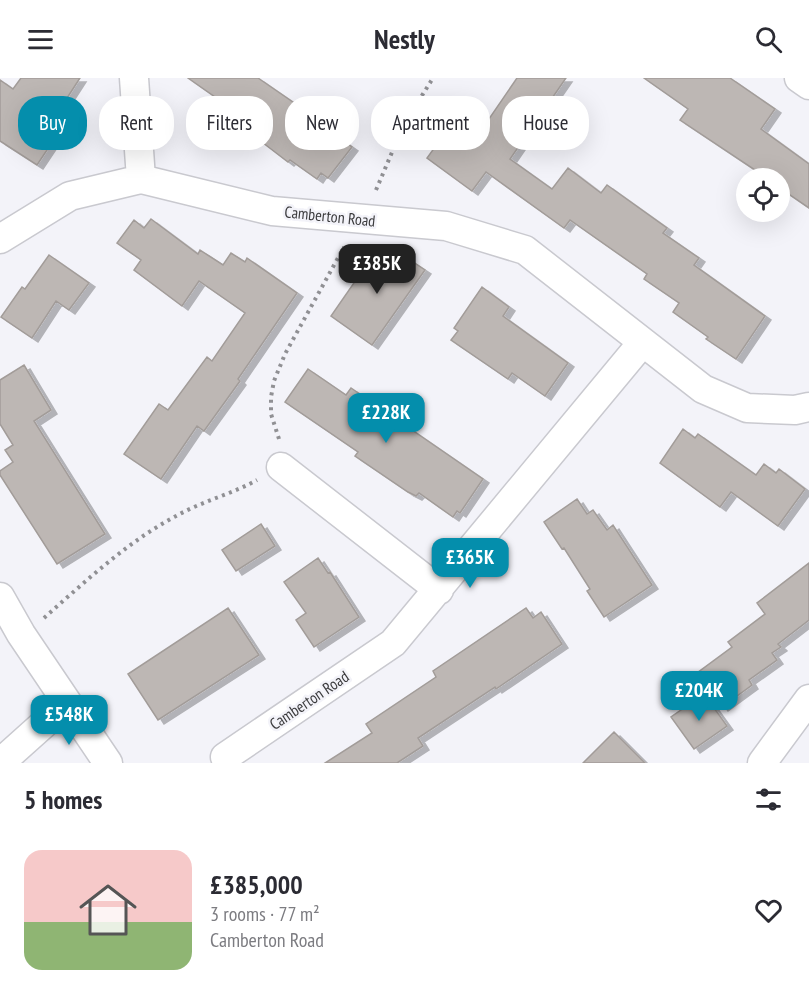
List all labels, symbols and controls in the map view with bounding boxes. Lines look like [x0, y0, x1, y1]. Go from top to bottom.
text: Nestly [374, 22, 435, 56]
icon: menu [24, 23, 57, 56]
icon: search [752, 23, 785, 56]
chip: Buy [18, 96, 87, 150]
chip: Rent [99, 96, 174, 150]
chip: Filters [186, 96, 273, 150]
chip: New [285, 96, 359, 150]
chip: Apartment [371, 96, 490, 150]
chip: House [502, 96, 589, 150]
map controls [736, 168, 790, 222]
button: locate [736, 168, 790, 222]
street label: Camberton Road [284, 201, 376, 231]
pin: £385K [335, 244, 419, 295]
text: £385K [353, 250, 401, 276]
pin: £228K [344, 393, 428, 444]
text: £228K [362, 399, 410, 425]
pin: £365K [428, 538, 512, 589]
text: £365K [446, 544, 494, 570]
street label: Camberton Road [266, 666, 352, 734]
pin: £204K [657, 671, 741, 722]
text: £204K [675, 677, 723, 703]
pin: £548K [27, 695, 111, 746]
text: £548K [45, 701, 93, 727]
text: 5 homes [24, 783, 102, 816]
icon: filters [752, 783, 785, 816]
text: £385,000 [210, 868, 303, 901]
icon: home [72, 874, 144, 946]
icon: heart [752, 894, 785, 927]
text: 3 rooms · 77 m² [210, 901, 320, 927]
text: Camberton Road [210, 927, 324, 953]

